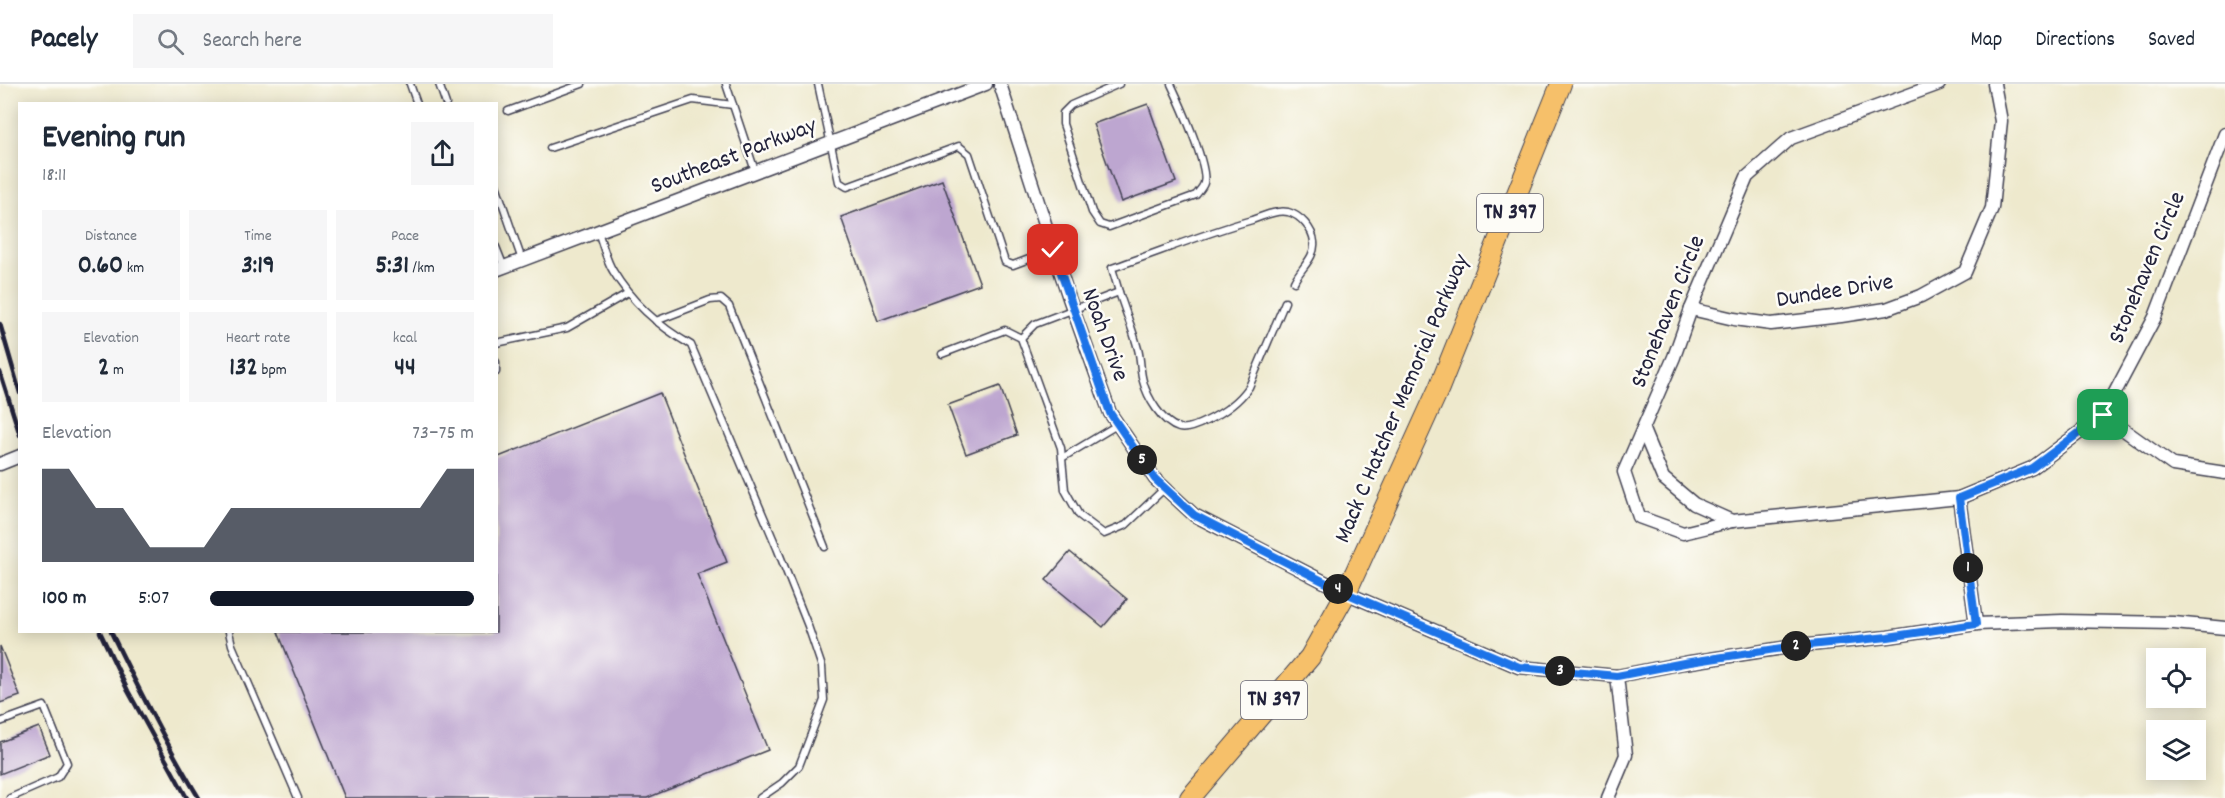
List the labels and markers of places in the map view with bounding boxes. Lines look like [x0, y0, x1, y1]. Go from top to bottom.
pin [1027, 224, 1078, 275]
pin [2077, 389, 2128, 440]
pin: 5 [1127, 445, 1157, 475]
pin: 1 [1953, 553, 1983, 583]
pin: 4 [1323, 574, 1353, 604]
pin: 2 [1781, 631, 1811, 661]
pin: 3 [1545, 656, 1575, 686]

